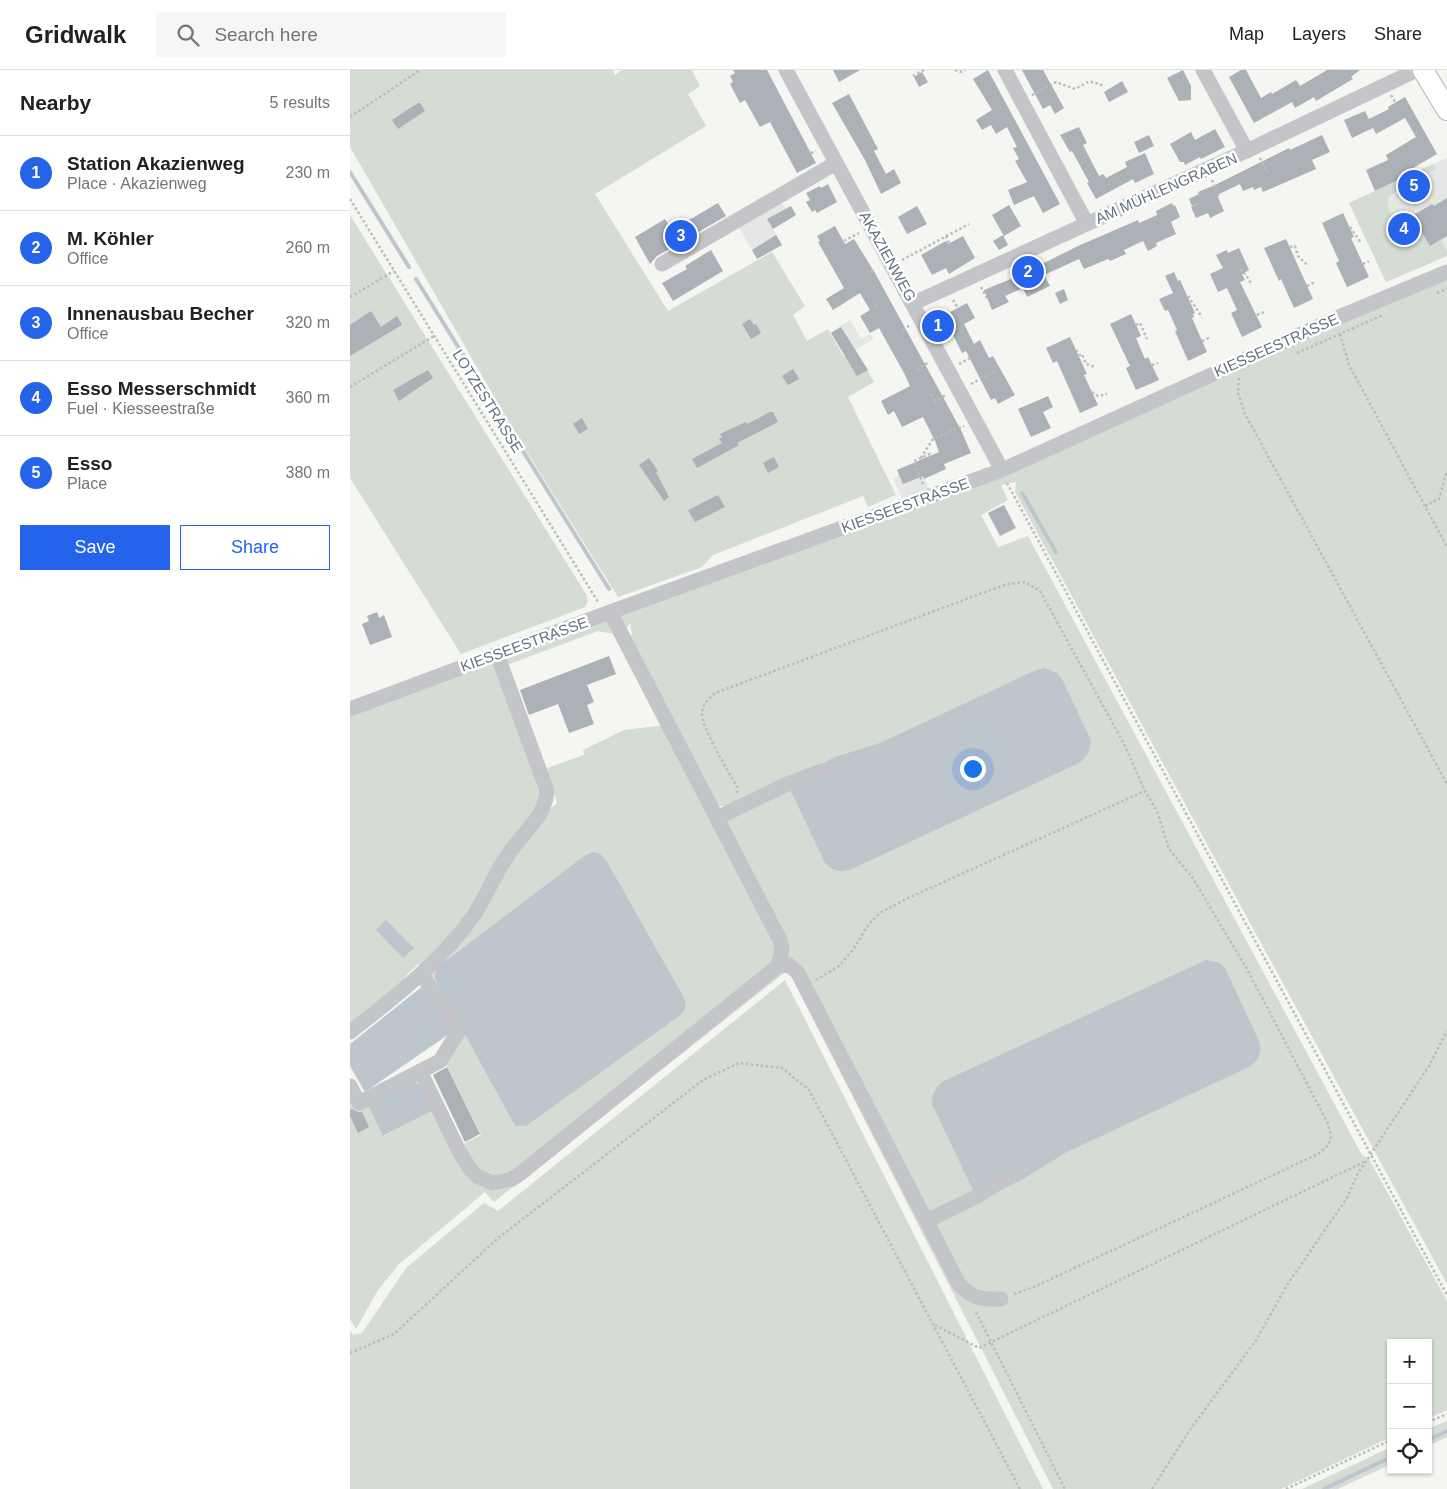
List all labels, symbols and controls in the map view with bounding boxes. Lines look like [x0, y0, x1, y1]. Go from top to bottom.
search box [156, 12, 506, 57]
text: Gridwalk [25, 21, 126, 48]
icon: search [174, 21, 202, 49]
text: Search here [214, 24, 318, 45]
text: Map [1229, 24, 1264, 44]
text: Layers [1292, 24, 1346, 44]
text: Share [1374, 24, 1422, 44]
text: Nearby [20, 91, 91, 114]
text: 5 results [270, 94, 330, 111]
street label: AM MÜHLENGRABEN [1092, 149, 1240, 227]
text: Station Akazienweg [67, 153, 245, 174]
text: 1 [32, 164, 40, 181]
text: 230 m [286, 164, 330, 181]
pin: 5 [1398, 167, 1430, 205]
text: Place · Akazienweg [67, 175, 207, 192]
street label: AKAZIENWEG [856, 208, 920, 304]
pin: 4 [1388, 210, 1420, 248]
pin: 3 [665, 217, 697, 255]
text: M. Köhler [67, 228, 154, 249]
text: 2 [32, 239, 40, 256]
text: 260 m [286, 239, 330, 256]
text: Office [67, 250, 109, 267]
pin: 2 [1012, 253, 1044, 291]
text: Innenausbau Becher [67, 303, 254, 324]
pin: 1 [922, 307, 954, 345]
street label: KIESSEESTRASSE [1211, 310, 1341, 380]
text: 3 [32, 314, 40, 331]
text: 320 m [286, 314, 330, 331]
text: Office [67, 325, 109, 342]
street label: LOTZESTRASSE [449, 346, 527, 456]
text: Esso Messerschmidt [67, 378, 256, 399]
text: 4 [32, 389, 40, 406]
text: 360 m [286, 389, 330, 406]
text: Fuel · Kiesseestraße [67, 400, 215, 417]
text: Esso [67, 453, 112, 474]
text: 5 [32, 464, 40, 481]
text: 380 m [286, 464, 330, 481]
street label: KIESSEESTRASSE [839, 474, 971, 536]
text: Place [67, 475, 107, 492]
button: Save [20, 525, 170, 570]
button: Share [180, 525, 330, 570]
street label: KIESSEESTRASSE [458, 613, 590, 675]
your location [960, 756, 986, 782]
map controls [1387, 1339, 1432, 1474]
button: + [1387, 1339, 1432, 1384]
button: − [1387, 1384, 1432, 1429]
button: locate [1387, 1429, 1432, 1474]

